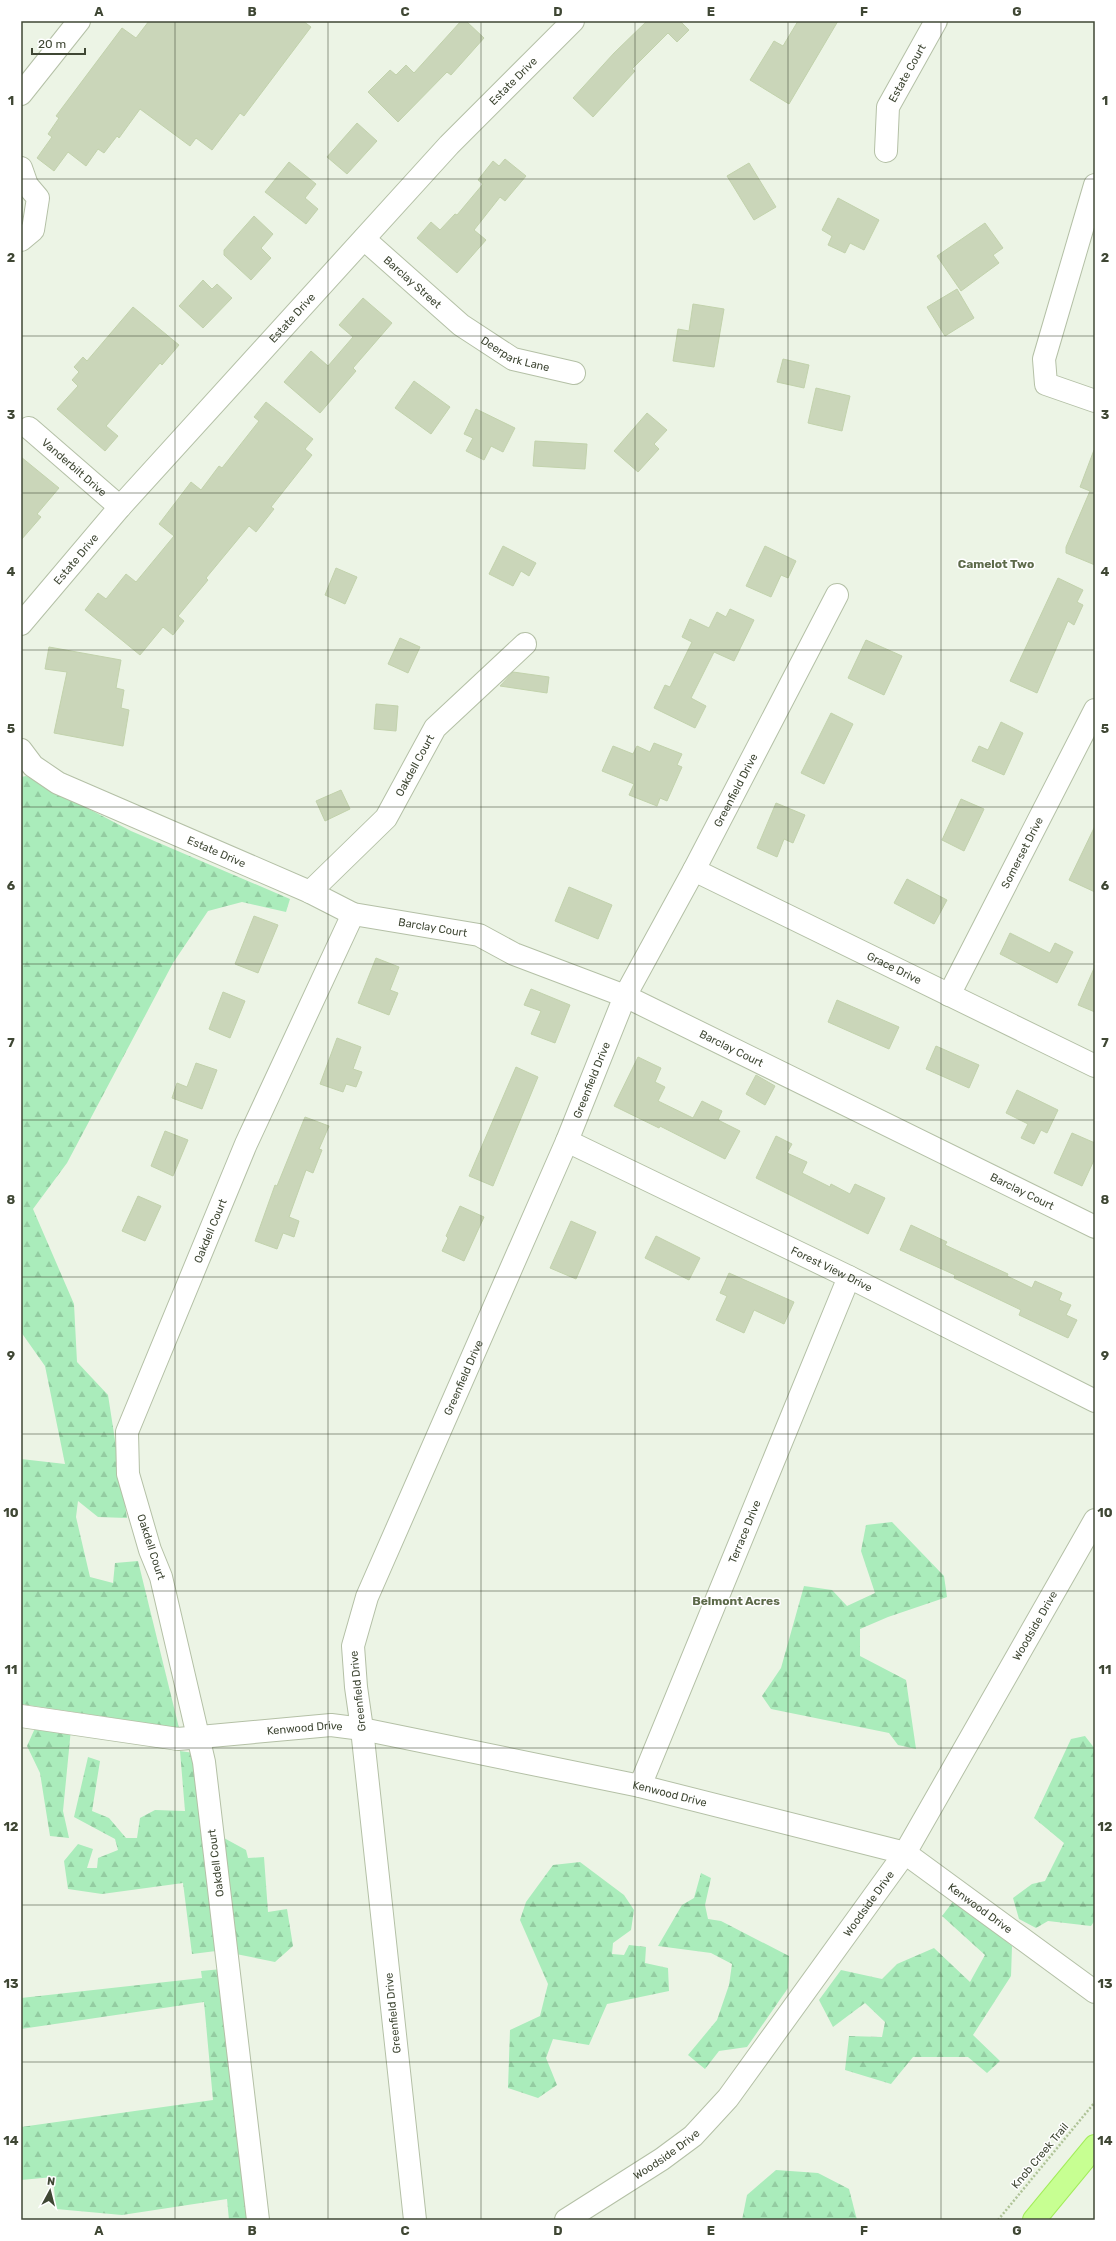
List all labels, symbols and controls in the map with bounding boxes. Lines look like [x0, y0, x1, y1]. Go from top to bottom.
text: A [94, 4, 104, 19]
text: B [247, 4, 257, 19]
text: C [400, 4, 410, 19]
text: D [553, 4, 563, 19]
text: E [707, 4, 715, 19]
text: F [860, 4, 868, 19]
text: G [1012, 4, 1022, 19]
scale bar [32, 30, 85, 56]
text: 20 m [38, 37, 66, 51]
street label: Estate Court [886, 41, 929, 104]
street label: Estate Drive [486, 54, 540, 108]
text: 1 [8, 93, 14, 108]
text: 1 [1102, 93, 1108, 108]
text: 2 [7, 250, 15, 265]
text: 2 [1101, 250, 1109, 265]
street label: Barclay Street [381, 253, 445, 312]
street label: Estate Drive [266, 290, 318, 345]
street label: Deerpark Lane [479, 333, 551, 374]
text: 3 [7, 407, 16, 422]
text: 3 [1101, 407, 1110, 422]
street label: Vanderbilt Drive [39, 436, 109, 499]
street label: Estate Drive [51, 531, 101, 587]
district label: Camelot Two [958, 557, 1034, 571]
text: 4 [7, 564, 16, 579]
text: 4 [1101, 564, 1110, 579]
text: 5 [7, 721, 15, 736]
text: 5 [1101, 721, 1109, 736]
street label: Oakdell Court [393, 732, 437, 799]
street label: Greenfield Drive [711, 751, 760, 829]
street label: Somerset Drive [998, 815, 1046, 891]
street label: Estate Drive [185, 833, 248, 870]
text: 6 [7, 878, 16, 893]
text: 6 [1101, 878, 1110, 893]
street label: Barclay Court [397, 915, 469, 940]
street label: Grace Drive [865, 949, 924, 987]
street label: Barclay Court [697, 1027, 766, 1070]
text: 7 [7, 1035, 15, 1050]
text: 7 [1101, 1035, 1109, 1050]
street label: Greenfield Drive [570, 1040, 613, 1120]
street label: Barclay Court [988, 1170, 1057, 1213]
text: 8 [7, 1192, 16, 1207]
text: 8 [1101, 1192, 1110, 1207]
street label: Oakdell Court [191, 1196, 229, 1265]
street label: Forest View Drive [789, 1244, 875, 1294]
street label: Greenfield Drive [441, 1338, 486, 1417]
text: 9 [7, 1348, 15, 1363]
text: 9 [1101, 1348, 1109, 1363]
street label: Terrace Drive [726, 1498, 763, 1565]
text: 10 [3, 1505, 19, 1520]
text: 10 [1097, 1505, 1113, 1520]
street label: Oakdell Court [134, 1512, 168, 1582]
street label: Woodside Drive [1010, 1589, 1060, 1663]
district label: Belmont Acres [692, 1594, 780, 1608]
street label: Greenfield Drive [347, 1650, 369, 1732]
text: 11 [5, 1662, 17, 1677]
text: 11 [1099, 1662, 1111, 1677]
street label: Kenwood Drive [266, 1719, 343, 1737]
street label: Kenwood Drive [631, 1778, 708, 1809]
text: 12 [4, 1819, 18, 1834]
text: 12 [1098, 1819, 1112, 1834]
street label: Oakdell Court [205, 1828, 227, 1898]
street label: Woodside Drive [840, 1868, 897, 1939]
street label: Kenwood Drive [946, 1880, 1015, 1936]
street label: Greenfield Drive [382, 1972, 404, 2054]
text: 13 [3, 1976, 19, 1991]
text: 13 [1097, 1976, 1113, 1991]
street label: Knob Creek Trail [1009, 2121, 1071, 2191]
street label: Woodside Drive [631, 2127, 702, 2182]
text: 14 [3, 2133, 19, 2148]
text: 14 [1097, 2133, 1113, 2148]
north arrow [30, 2171, 70, 2211]
text: N [46, 2175, 56, 2189]
text: A [94, 2223, 104, 2238]
text: B [247, 2223, 257, 2238]
text: C [400, 2223, 410, 2238]
text: D [553, 2223, 563, 2238]
text: E [707, 2223, 715, 2238]
text: F [860, 2223, 868, 2238]
text: G [1012, 2223, 1022, 2238]

